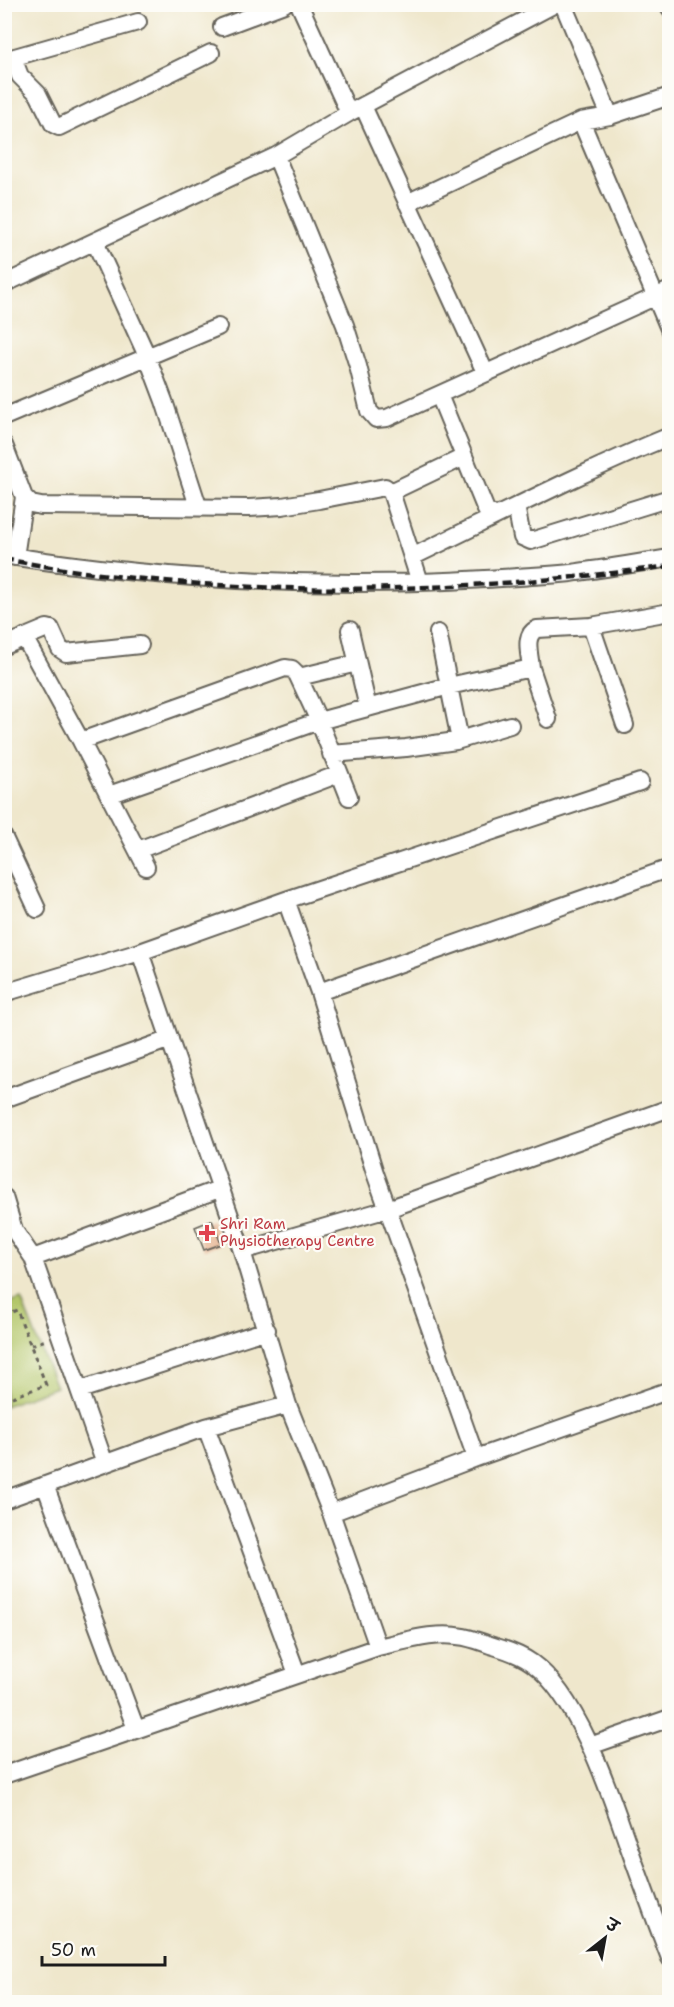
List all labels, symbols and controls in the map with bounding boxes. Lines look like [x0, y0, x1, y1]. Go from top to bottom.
place label: Shri Ram Physiotherapy Centre [220, 1214, 375, 1251]
marker: Shri Ram Physiotherapy Centre [198, 1224, 216, 1242]
north arrow [575, 1908, 635, 1968]
text: उ [601, 1913, 624, 1938]
scale bar [42, 1929, 165, 1967]
text: 50 m [51, 1938, 96, 1962]

